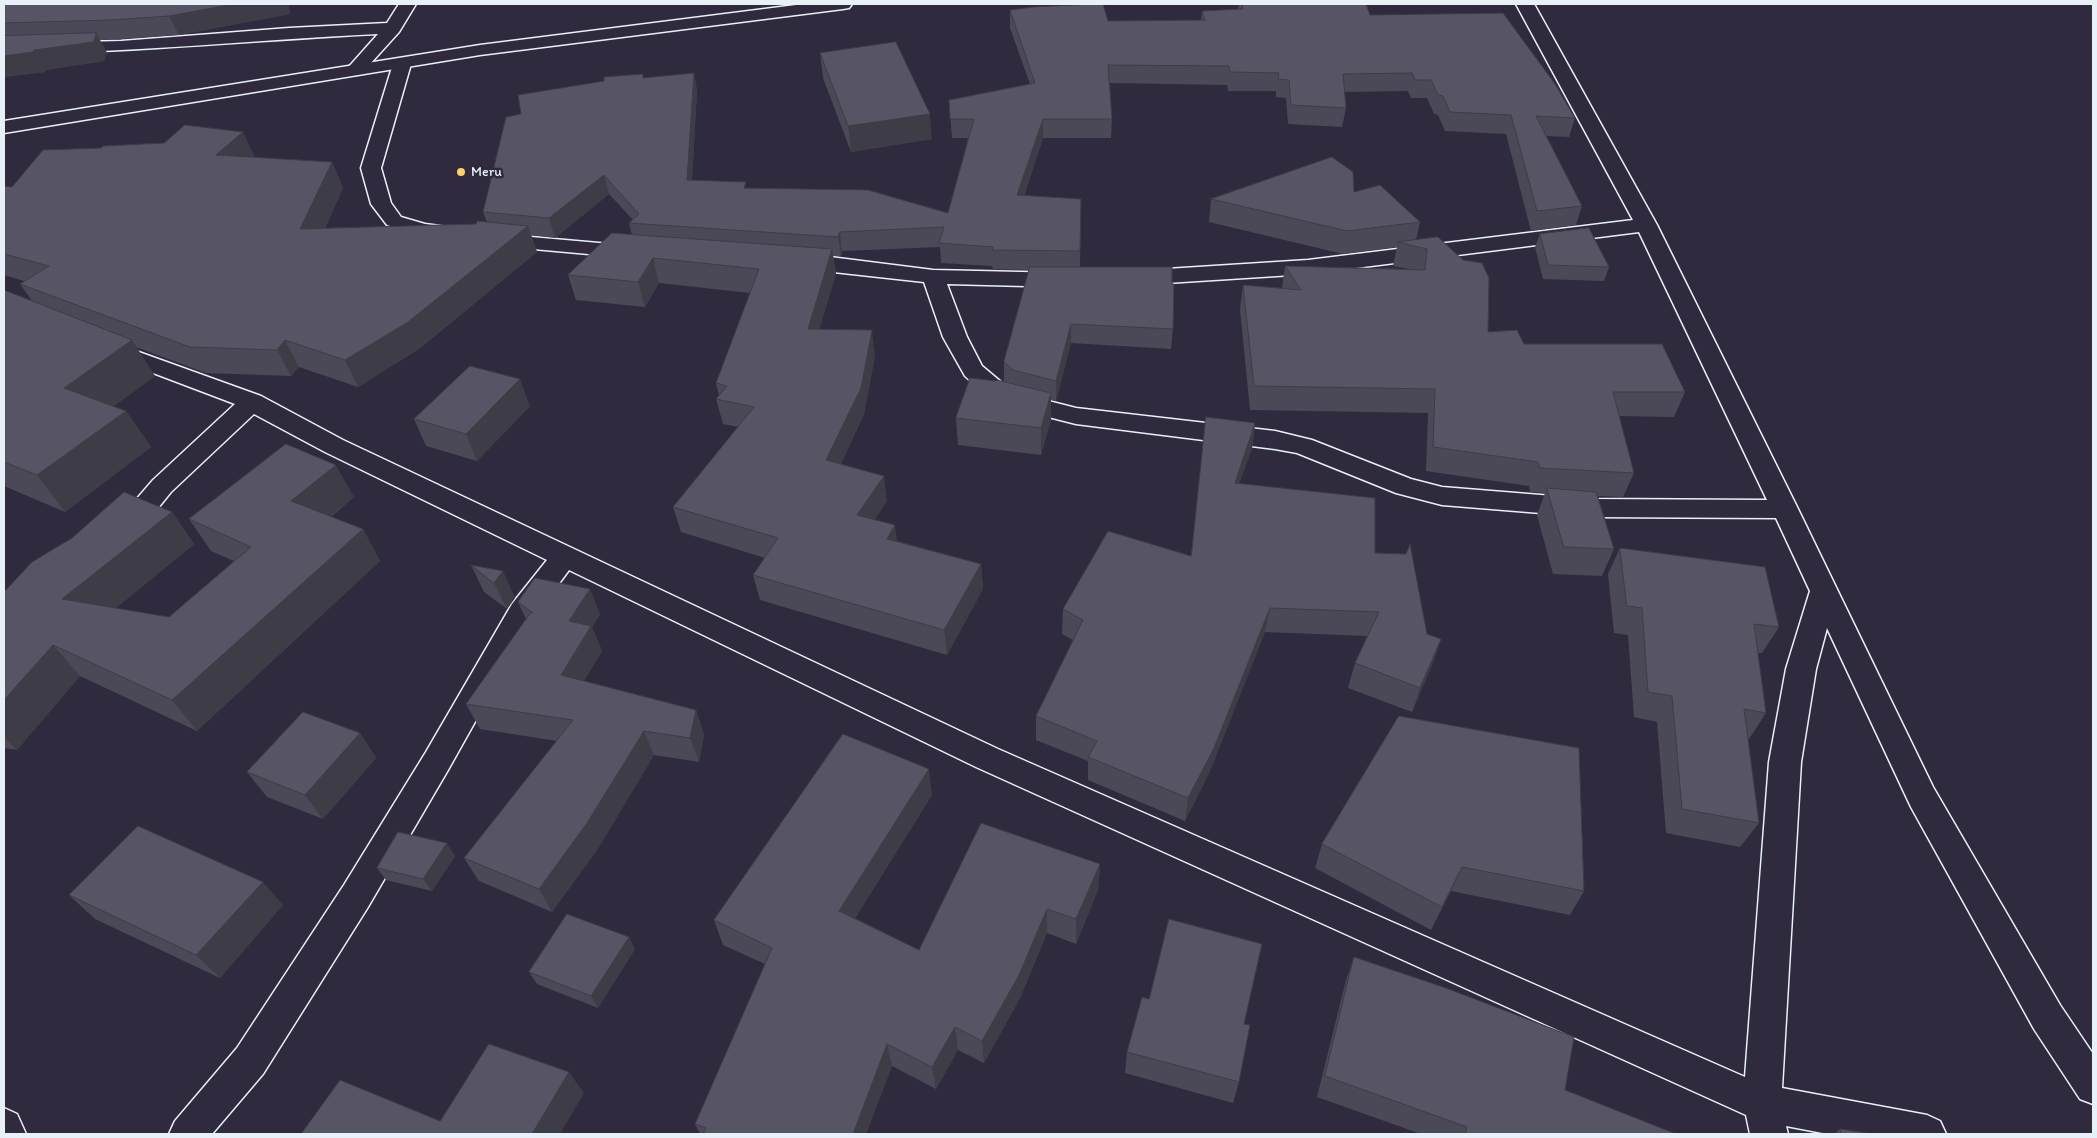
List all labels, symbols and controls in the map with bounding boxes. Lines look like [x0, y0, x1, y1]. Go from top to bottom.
place label: Meru [471, 164, 502, 180]
marker: Meru [455, 166, 467, 178]

